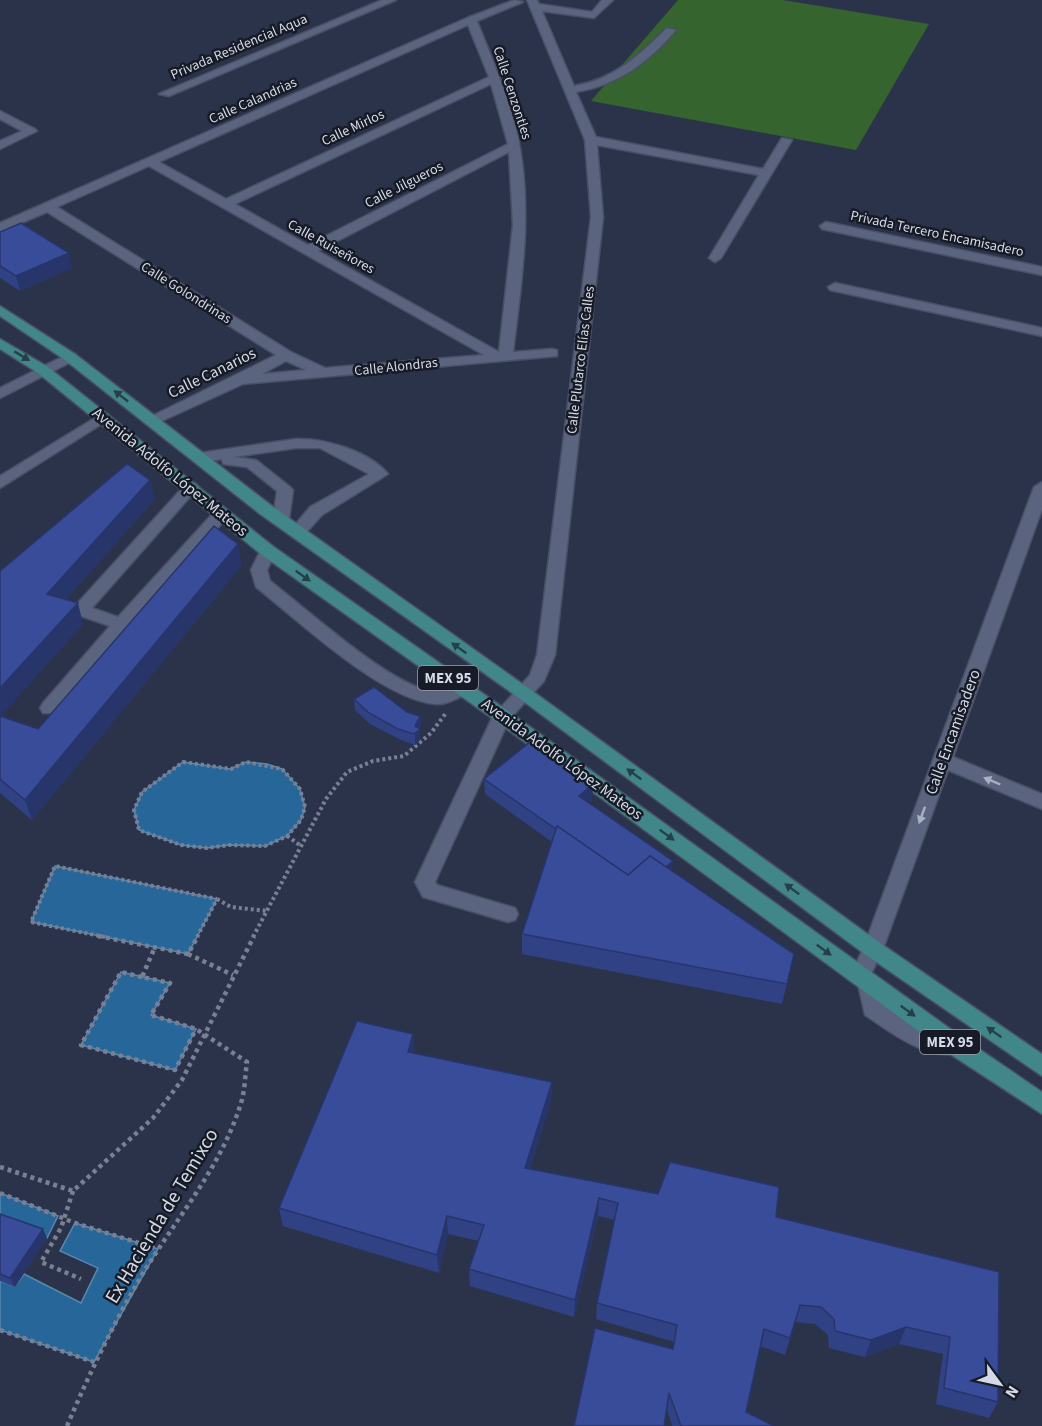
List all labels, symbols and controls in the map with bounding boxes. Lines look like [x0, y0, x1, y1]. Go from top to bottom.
street label: Privada Residencial Aqua [167, 9, 311, 85]
street label: Calle Cenzontles [488, 44, 536, 142]
street label: Calle Calandrias [206, 73, 300, 129]
street label: Calle Mirlos [318, 105, 388, 151]
street label: Calle Jilgueros [361, 157, 447, 213]
street label: Privada Tercero Encamisadero [848, 206, 1026, 262]
street label: Calle Ruiseñores [284, 215, 378, 279]
street label: Calle Golondrinas [137, 257, 235, 329]
street label: Calle Plutarco Elías Calles [562, 285, 600, 435]
street label: Calle Canarios [164, 342, 260, 404]
one-way arrow [14, 351, 30, 362]
street label: Calle Alondras [353, 353, 439, 381]
one-way arrow [113, 390, 129, 403]
street label: Avenida Adolfo López Mateos [88, 402, 253, 542]
one-way arrow [295, 570, 311, 581]
one-way arrow [452, 642, 467, 654]
road number: MEX 95 [418, 666, 478, 690]
street label: Calle Encamisadero [920, 666, 986, 798]
street label: Avenida Adolfo López Mateos [477, 693, 647, 825]
one-way arrow [627, 768, 643, 780]
one-way arrow [983, 776, 1001, 786]
one-way arrow [917, 806, 927, 824]
one-way arrow [659, 829, 674, 841]
one-way arrow [784, 884, 799, 896]
one-way arrow [816, 944, 832, 956]
one-way arrow [900, 1004, 915, 1016]
one-way arrow [986, 1027, 1002, 1038]
road number: MEX 95 [920, 1030, 980, 1054]
street label: Ex Hacienda de Temixco [98, 1123, 226, 1309]
north arrow [970, 1354, 1030, 1414]
text: N [1000, 1381, 1024, 1402]

